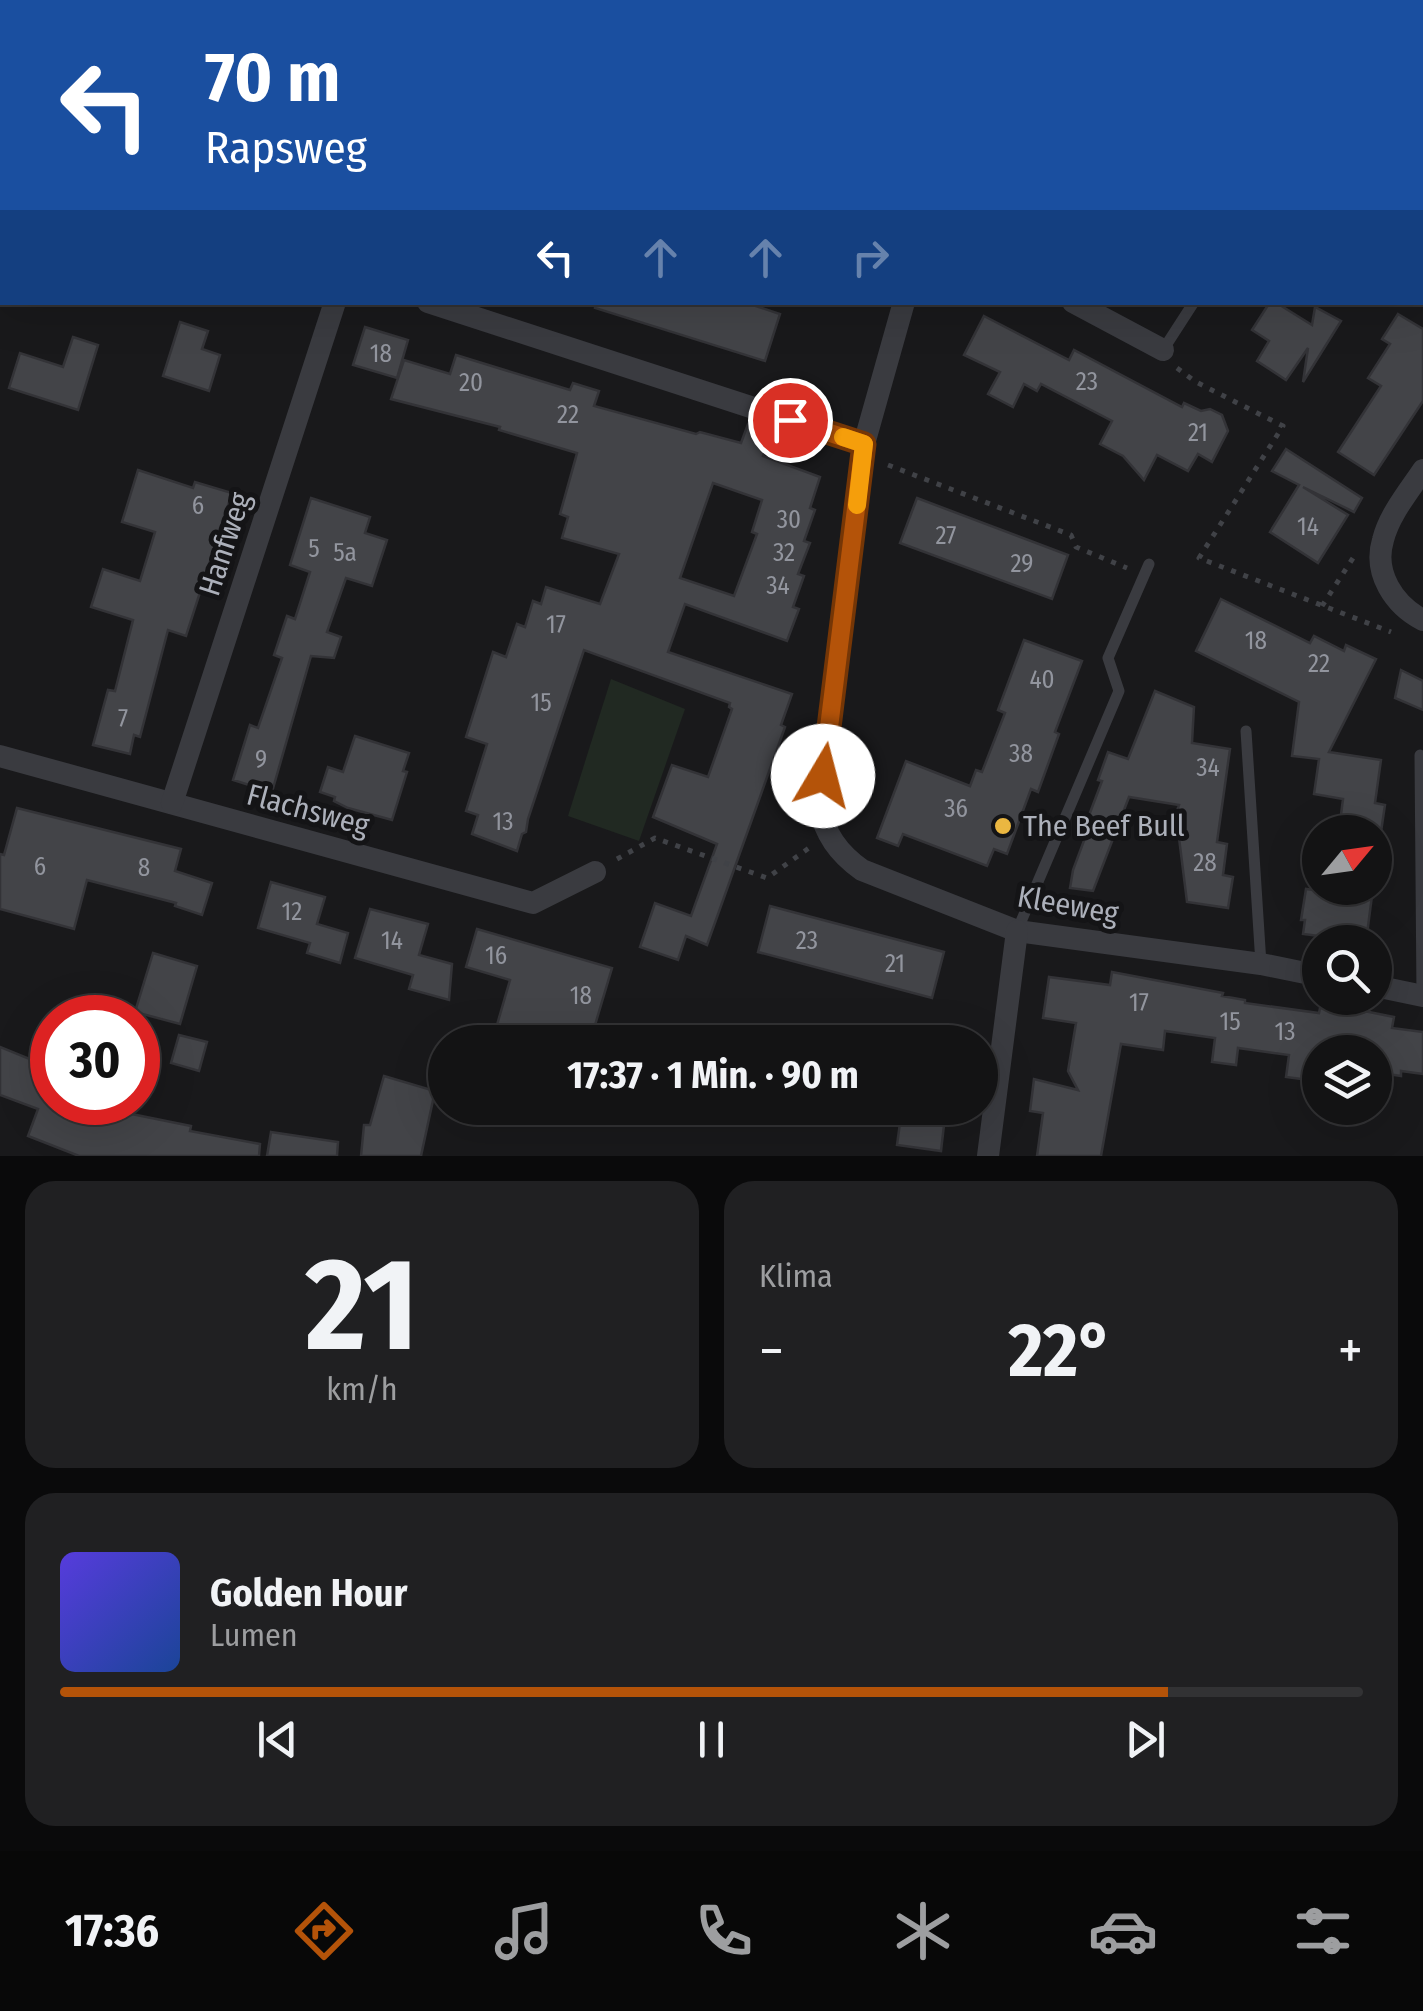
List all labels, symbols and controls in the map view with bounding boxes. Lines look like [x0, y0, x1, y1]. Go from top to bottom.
text: 70 m [205, 36, 340, 120]
icon: left [40, 40, 170, 170]
text: Rapsweg [205, 121, 367, 175]
icon: left [528, 230, 583, 285]
icon: ahead [633, 230, 688, 285]
icon: ahead [738, 230, 793, 285]
icon: right [843, 230, 898, 285]
house number: 18 [370, 339, 392, 369]
house number: 23 [1076, 367, 1098, 397]
house number: 20 [459, 368, 483, 398]
pin [748, 378, 833, 463]
icon: arrive [763, 393, 818, 448]
house number: 22 [557, 400, 579, 430]
house number: 21 [1188, 418, 1208, 448]
street label: Hanfweg [191, 487, 259, 600]
house number: 6 [192, 491, 204, 521]
house number: 30 [777, 505, 801, 535]
house number: 14 [1297, 512, 1319, 542]
house number: 27 [936, 521, 956, 551]
house number: 5 [308, 534, 320, 564]
house number: 5a [333, 538, 357, 568]
house number: 32 [773, 538, 795, 568]
house number: 29 [1010, 549, 1034, 579]
house number: 34 [766, 571, 790, 601]
house number: 17 [546, 610, 566, 640]
house number: 18 [1245, 626, 1267, 656]
house number: 22 [1308, 649, 1330, 679]
house number: 40 [1029, 665, 1055, 695]
house number: 15 [530, 688, 552, 718]
house number: 7 [118, 704, 128, 734]
position arrow [771, 724, 875, 828]
house number: 38 [1009, 739, 1033, 769]
house number: 9 [255, 745, 267, 775]
house number: 34 [1196, 753, 1220, 783]
street label: Flachsweg [243, 776, 374, 844]
house number: 36 [944, 794, 968, 824]
house number: 13 [492, 807, 514, 837]
place label: The Beef Bull [1023, 808, 1185, 844]
marker: The Beef Bull [992, 815, 1014, 837]
north arrow [1302, 815, 1392, 905]
map controls [1302, 815, 1392, 1125]
house number: 28 [1193, 848, 1217, 878]
house number: 6 [34, 852, 46, 882]
house number: 8 [138, 853, 150, 883]
street label: Kleeweg [1015, 878, 1122, 932]
house number: 12 [282, 897, 302, 927]
button: search [1302, 925, 1392, 1015]
house number: 14 [381, 926, 403, 956]
house number: 23 [796, 926, 818, 956]
house number: 16 [485, 941, 507, 971]
house number: 21 [885, 949, 905, 979]
house number: 18 [570, 981, 592, 1011]
house number: 17 [1129, 988, 1149, 1018]
speed limit sign: 30 [30, 995, 160, 1125]
house number: 15 [1219, 1007, 1241, 1037]
house number: 13 [1274, 1017, 1296, 1047]
button: layers [1302, 1035, 1392, 1125]
text: 17:37 · 1 Min. · 90 m [567, 1052, 859, 1098]
text: 21 [306, 1227, 418, 1383]
text: Klima [759, 1257, 833, 1295]
text: 22° [1009, 1306, 1113, 1396]
text: − [759, 1318, 784, 1384]
text: + [1338, 1318, 1363, 1384]
text: km/h [326, 1370, 398, 1408]
text: Golden Hour [210, 1570, 408, 1616]
text: Lumen [210, 1616, 298, 1654]
icon: previous [250, 1712, 305, 1767]
icon: pause [684, 1712, 739, 1767]
icon: next [1118, 1712, 1173, 1767]
icon: directions [289, 1896, 359, 1966]
icon: music [489, 1896, 559, 1966]
icon: phone [689, 1896, 759, 1966]
icon: climate [888, 1896, 958, 1966]
icon: car [1088, 1896, 1158, 1966]
icon: filters [1288, 1896, 1358, 1966]
text: 17:36 [65, 1904, 159, 1958]

